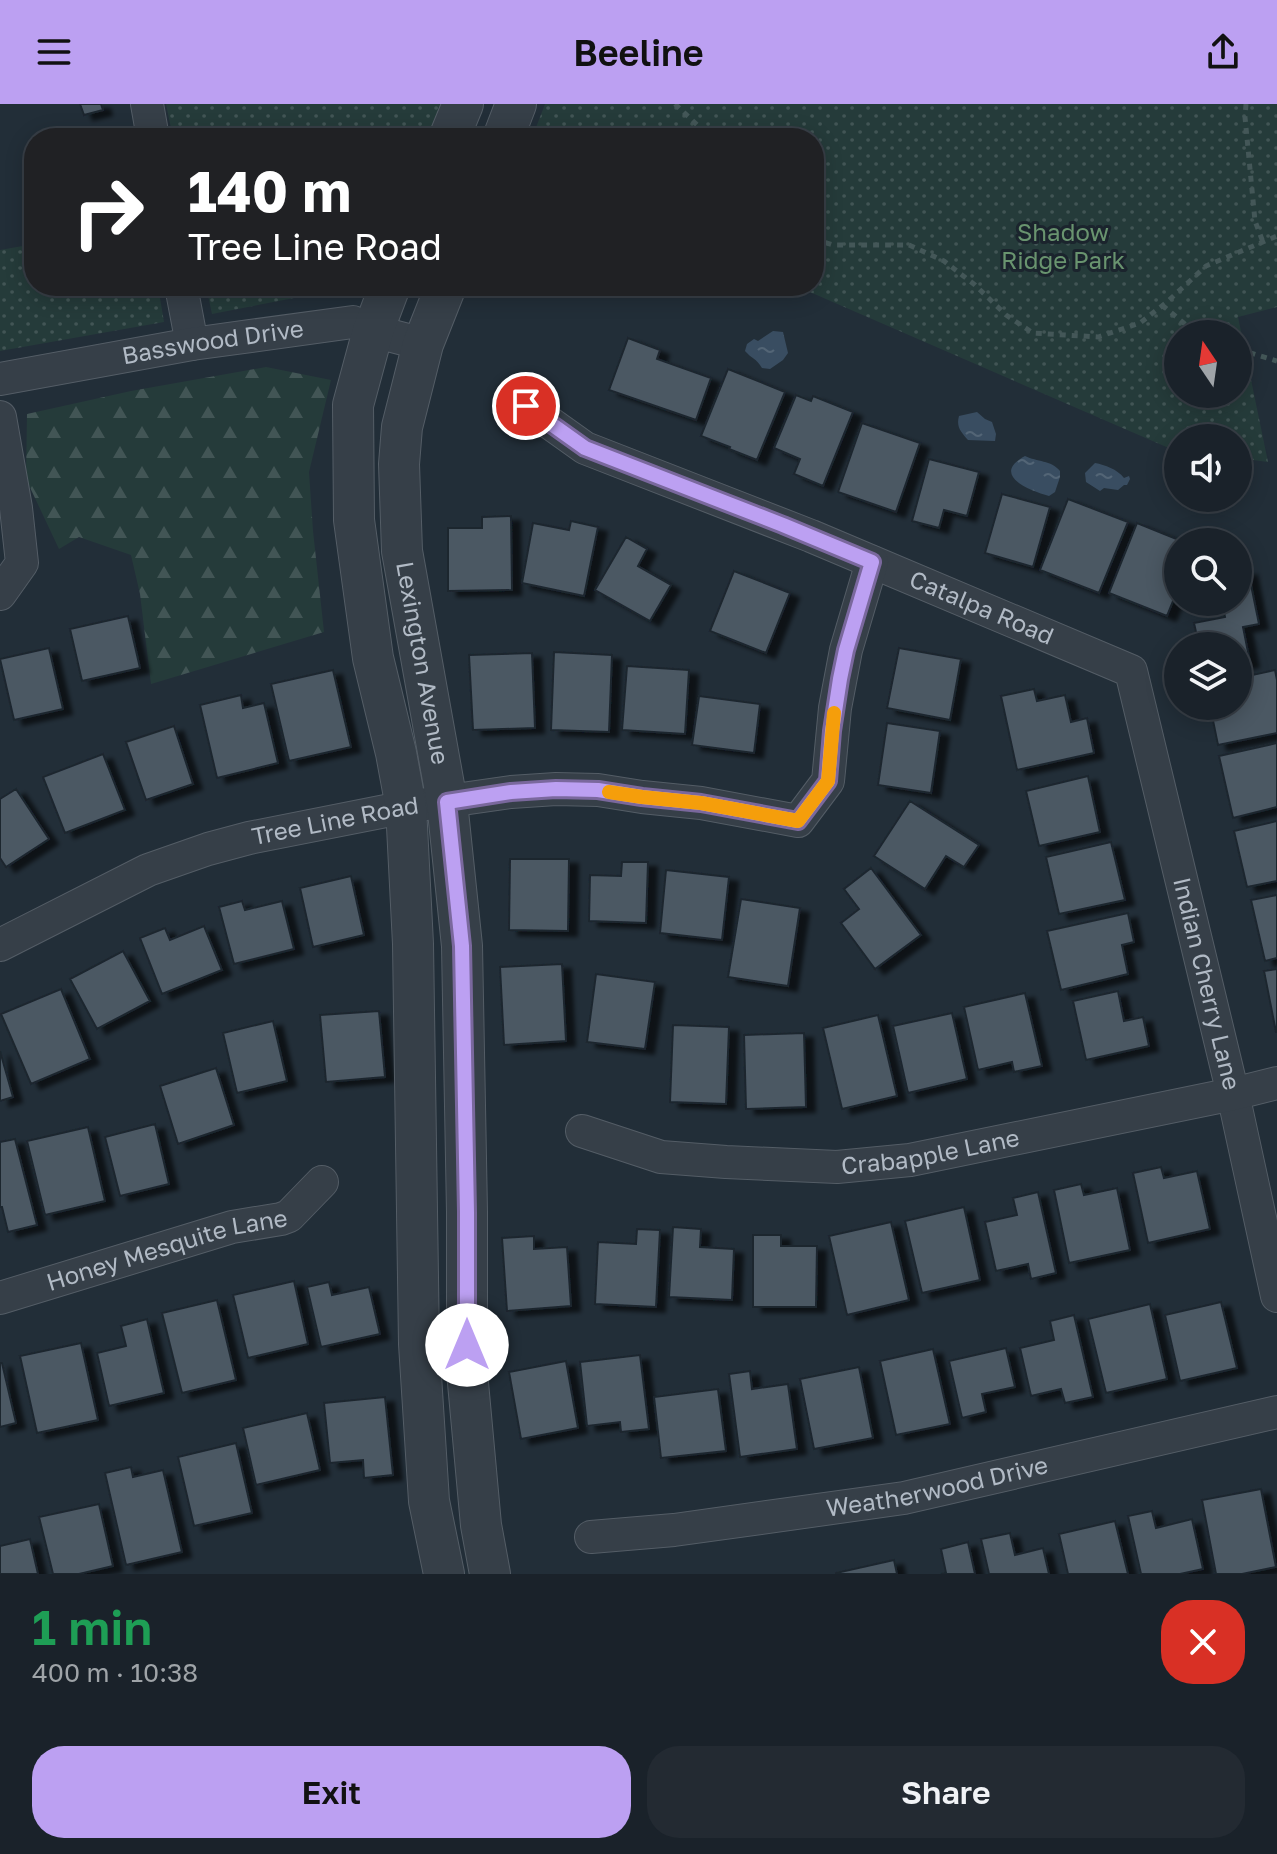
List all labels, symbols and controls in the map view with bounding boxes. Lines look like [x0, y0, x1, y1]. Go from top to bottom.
icon: menu [32, 30, 76, 74]
icon: share [1201, 30, 1245, 74]
text: Beeline [573, 31, 704, 74]
text: 140 m [188, 157, 351, 224]
icon: right [56, 160, 160, 264]
park label: Shadow Ridge Park [1001, 217, 1125, 274]
text: Tree Line Road [188, 225, 442, 268]
street label: Basswood Drive [119, 313, 305, 369]
north arrow [1164, 320, 1252, 408]
map controls [1164, 320, 1252, 720]
pin [492, 372, 560, 440]
icon: arrive [504, 384, 548, 428]
button: sound [1164, 424, 1252, 512]
button: search [1164, 528, 1252, 616]
street label: Lexington Avenue [391, 559, 456, 767]
street label: Catalpa Road [906, 563, 1059, 650]
button: layers [1164, 632, 1252, 720]
street label: Tree Line Road [249, 789, 420, 850]
street label: Indian Cherry Lane [1168, 874, 1248, 1093]
street label: Crabapple Lane [840, 1122, 1022, 1180]
street label: Honey Mesquite Lane [43, 1202, 289, 1296]
position arrow [425, 1303, 509, 1387]
street label: Weatherwood Drive [824, 1449, 1051, 1522]
text: 1 min [32, 1598, 152, 1656]
button: close [1161, 1600, 1245, 1684]
text: 400 m · 10:38 [32, 1657, 198, 1688]
button: Exit [32, 1746, 631, 1838]
button: Share [647, 1746, 1245, 1838]

